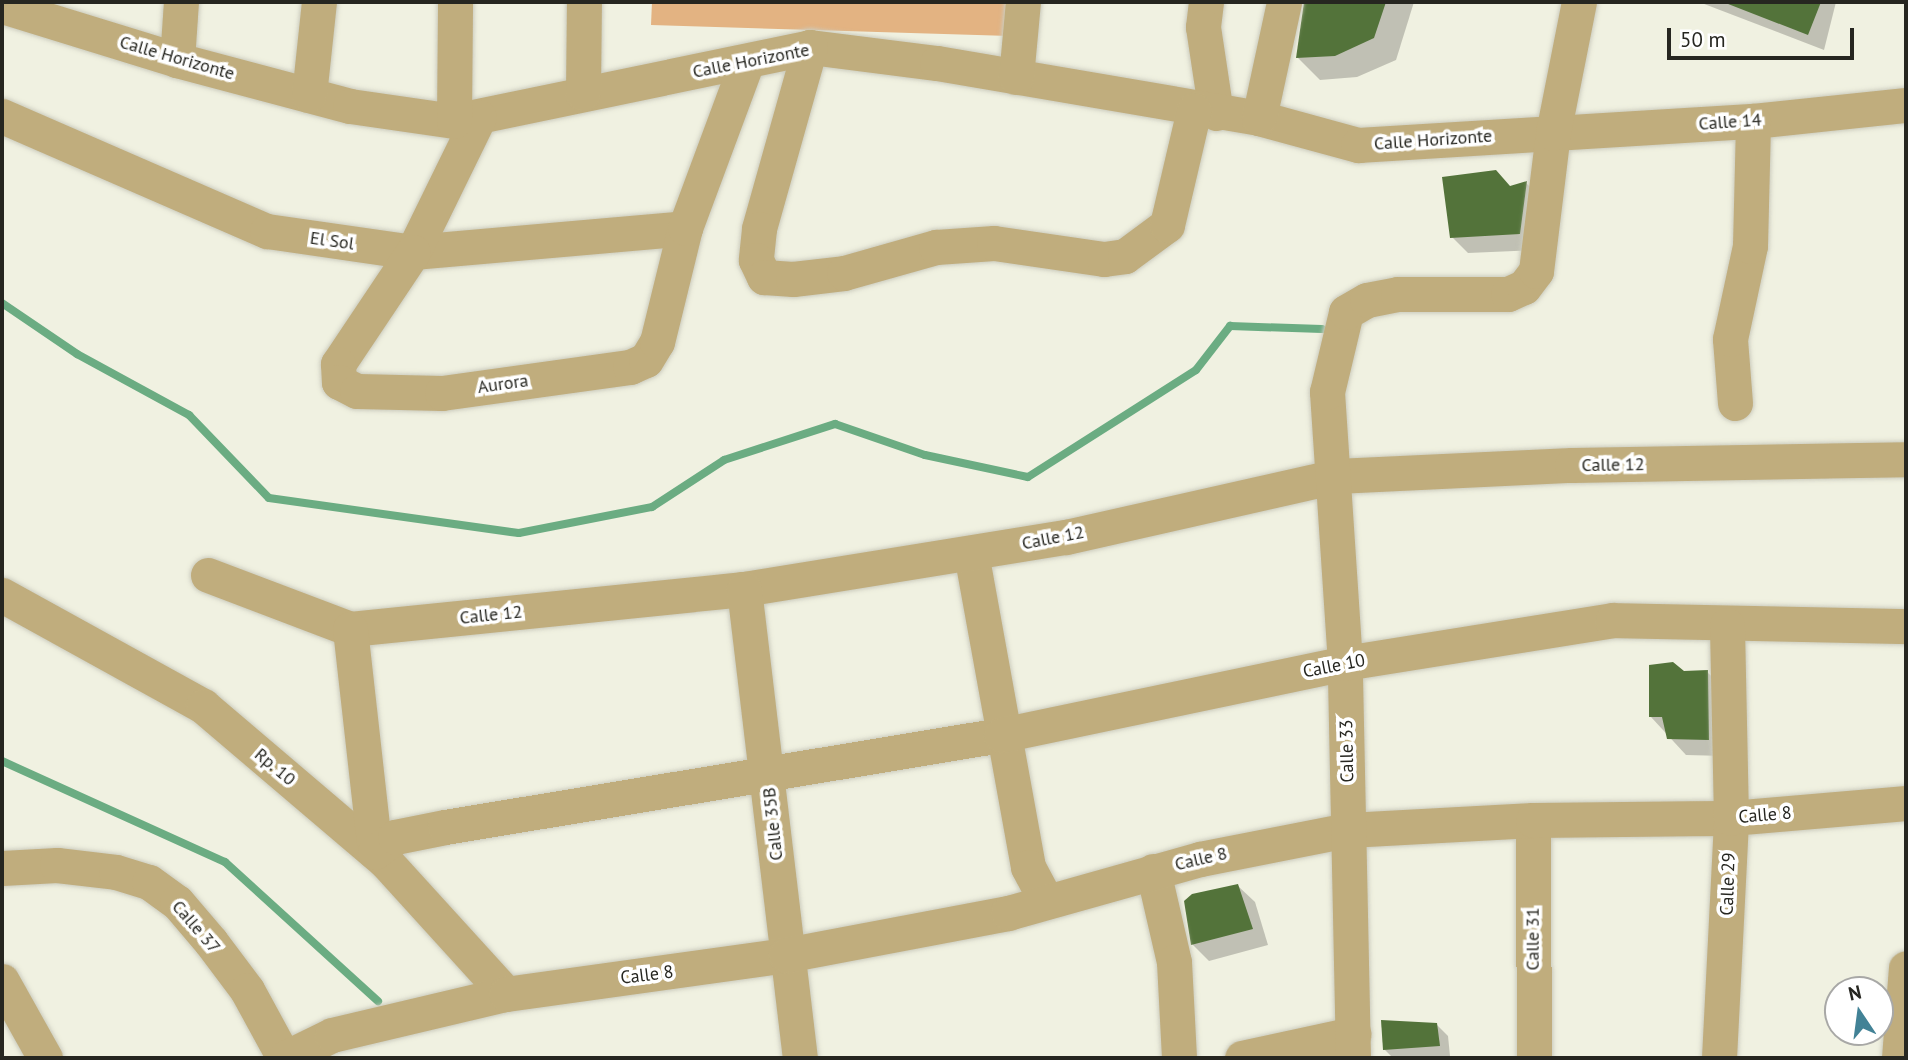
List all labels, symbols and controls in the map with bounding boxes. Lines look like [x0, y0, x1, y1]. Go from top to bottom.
scale bar [1670, 14, 1857, 58]
text: 50 m [1680, 26, 1726, 53]
street label: Calle Horizonte [117, 31, 237, 85]
street label: Calle Horizonte [691, 39, 811, 83]
street label: Calle 14 [1698, 109, 1762, 135]
street label: Calle Horizonte [1373, 125, 1493, 155]
street label: El Sol [309, 227, 355, 255]
street label: Aurora [476, 370, 530, 398]
street label: Calle 12 [1581, 454, 1645, 476]
street label: Calle 12 [1020, 521, 1086, 555]
street label: Calle 12 [459, 601, 523, 629]
street label: Calle 10 [1301, 649, 1367, 683]
street label: Calle 33 [1336, 719, 1358, 783]
street label: Rp. 10 [250, 743, 300, 791]
street label: Calle 35B [758, 786, 788, 862]
street label: Calle 8 [1738, 802, 1792, 828]
street label: Calle 8 [1173, 842, 1229, 876]
street label: Calle 29 [1716, 852, 1740, 916]
street label: Calle 37 [167, 896, 225, 958]
street label: Calle 31 [1522, 908, 1544, 970]
street label: Calle 8 [619, 961, 675, 989]
north arrow [1824, 976, 1894, 1046]
text: N [1846, 979, 1863, 1006]

